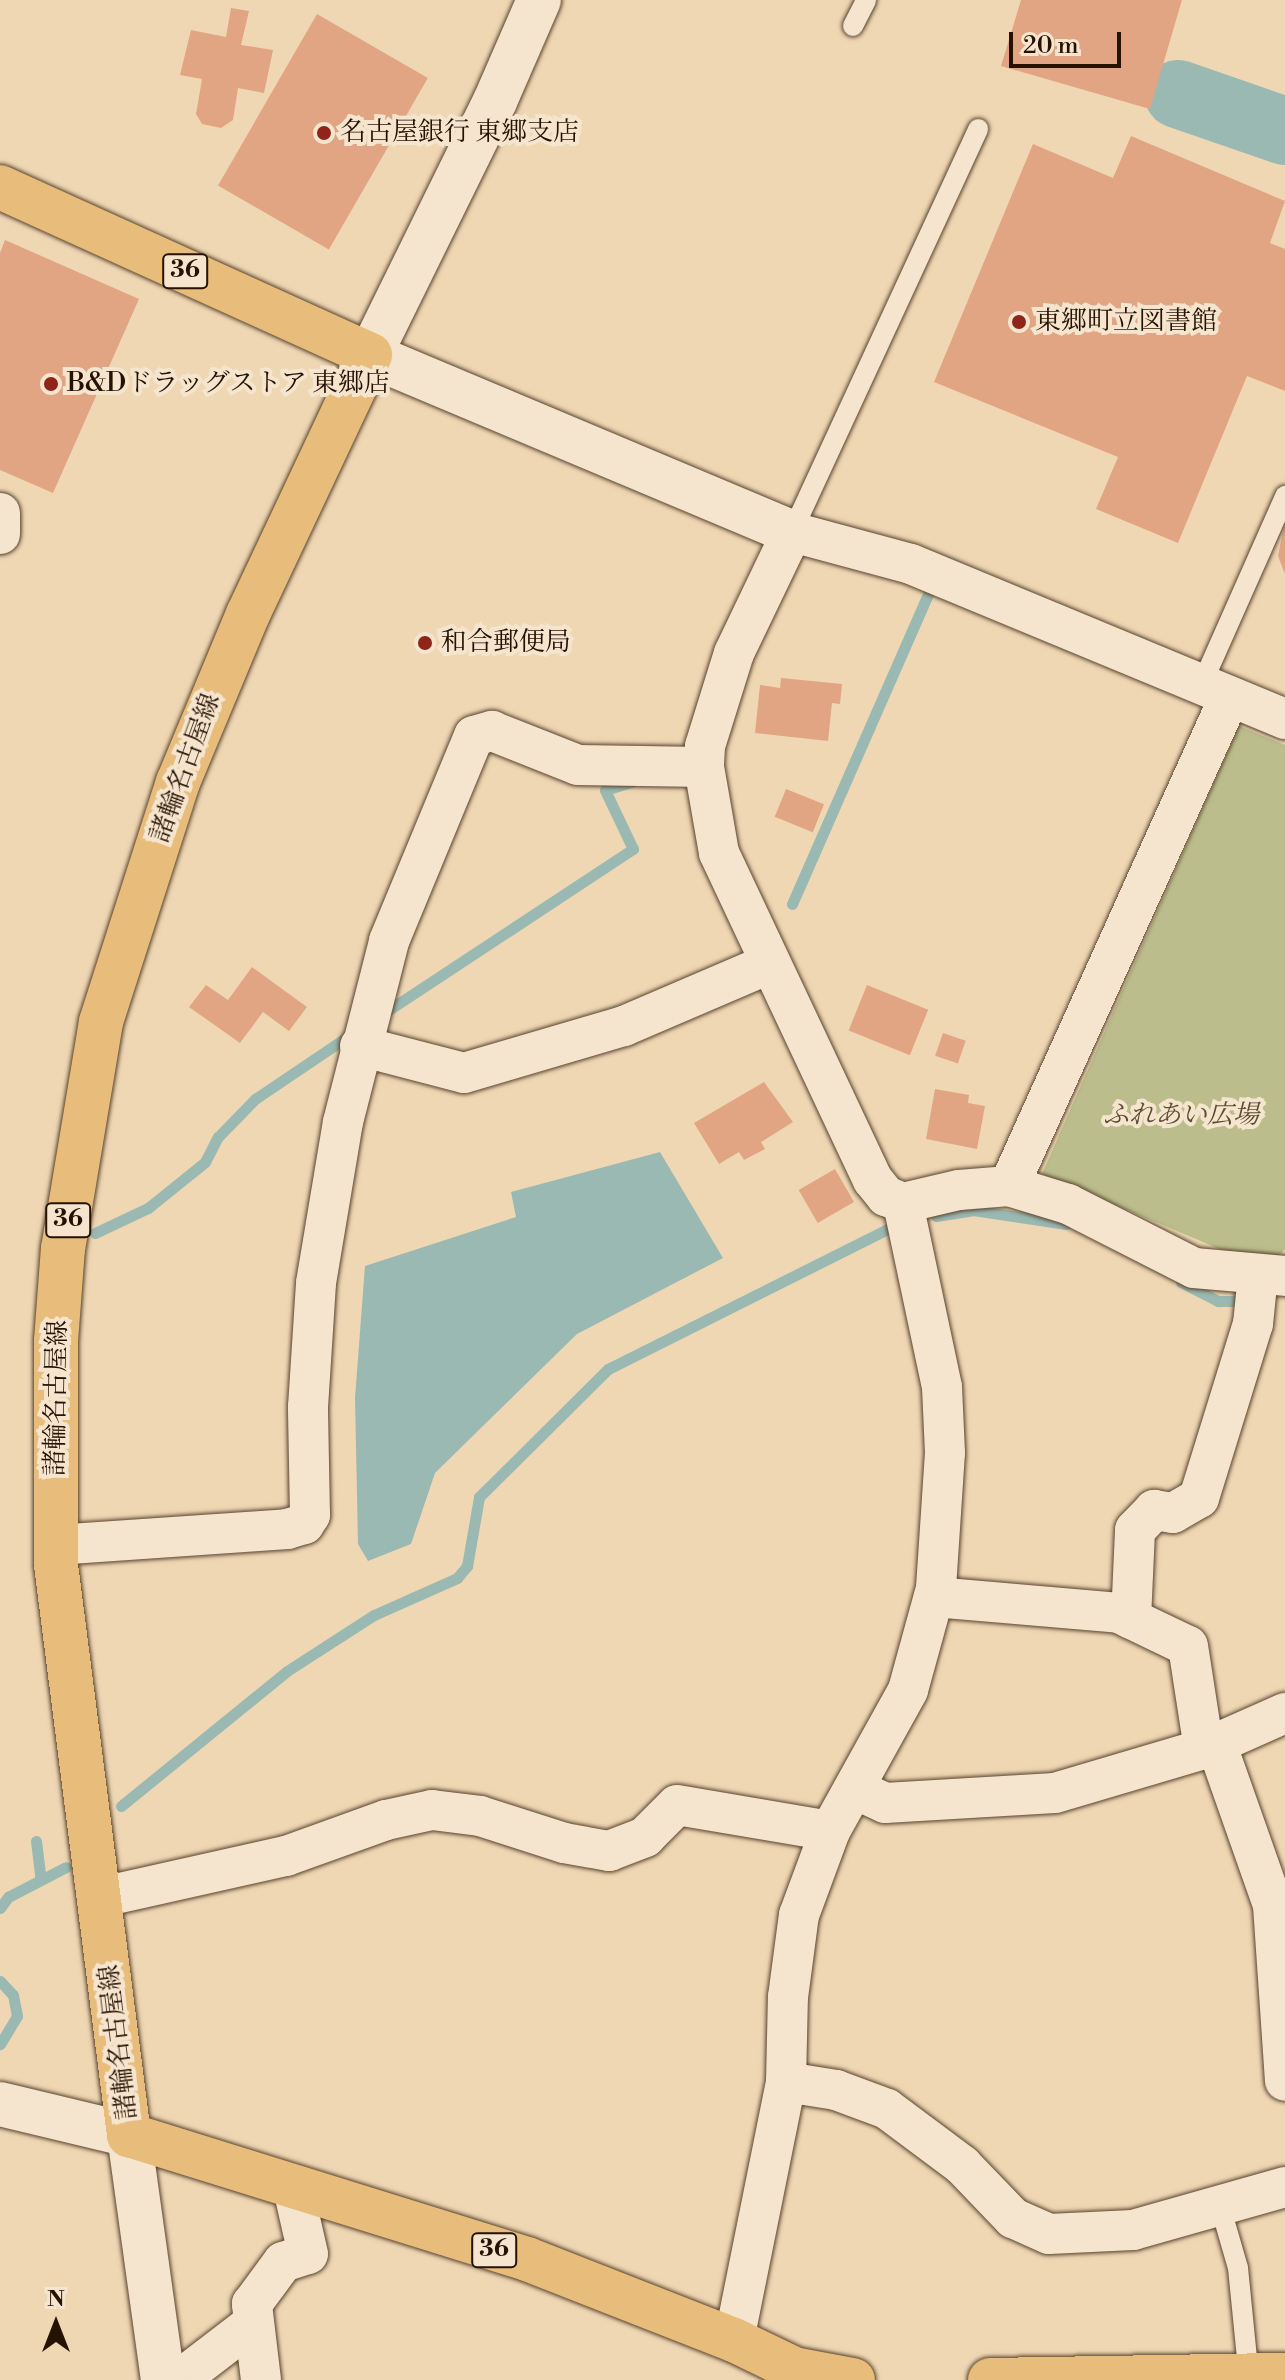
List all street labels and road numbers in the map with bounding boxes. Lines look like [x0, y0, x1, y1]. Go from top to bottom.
road number: 36 [161, 251, 209, 291]
street label: 諸輪名古屋線 [145, 689, 227, 847]
road number: 36 [44, 1200, 92, 1240]
street label: 諸輪名古屋線 [40, 1320, 74, 1476]
street label: 諸輪名古屋線 [94, 1963, 144, 2121]
road number: 36 [470, 2230, 518, 2270]

